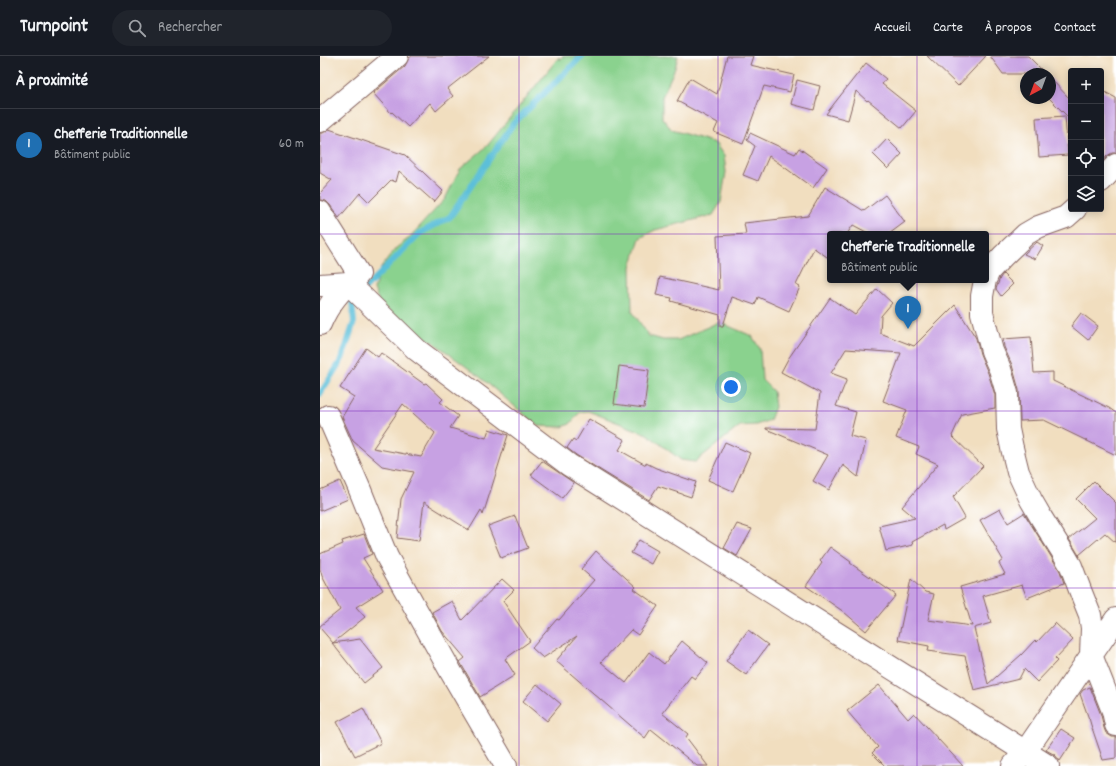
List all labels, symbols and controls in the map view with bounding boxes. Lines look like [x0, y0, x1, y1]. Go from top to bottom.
search box [112, 10, 392, 46]
text: Turnpoint [20, 14, 88, 41]
icon: search [126, 17, 148, 39]
text: Rechercher [158, 17, 222, 39]
text: Accueil [874, 18, 911, 38]
text: Carte [933, 18, 963, 38]
text: À propos [985, 18, 1032, 38]
text: Contact [1054, 18, 1096, 38]
north arrow [1020, 68, 1056, 104]
map controls [1068, 68, 1104, 212]
button: + [1068, 68, 1104, 104]
text: À proximité [16, 70, 88, 94]
button: − [1068, 104, 1104, 140]
text: Chefferie Traditionnelle [54, 124, 188, 146]
text: 1 [28, 135, 30, 154]
text: 60 m [279, 135, 304, 154]
button: locate [1068, 140, 1104, 176]
text: Bâtiment public [54, 146, 130, 165]
button: layers [1068, 176, 1104, 212]
popup [827, 231, 989, 283]
text: Chefferie Traditionnelle [841, 237, 975, 259]
text: Bâtiment public [841, 259, 917, 278]
pin: 1 [895, 296, 921, 329]
your location [721, 377, 741, 397]

